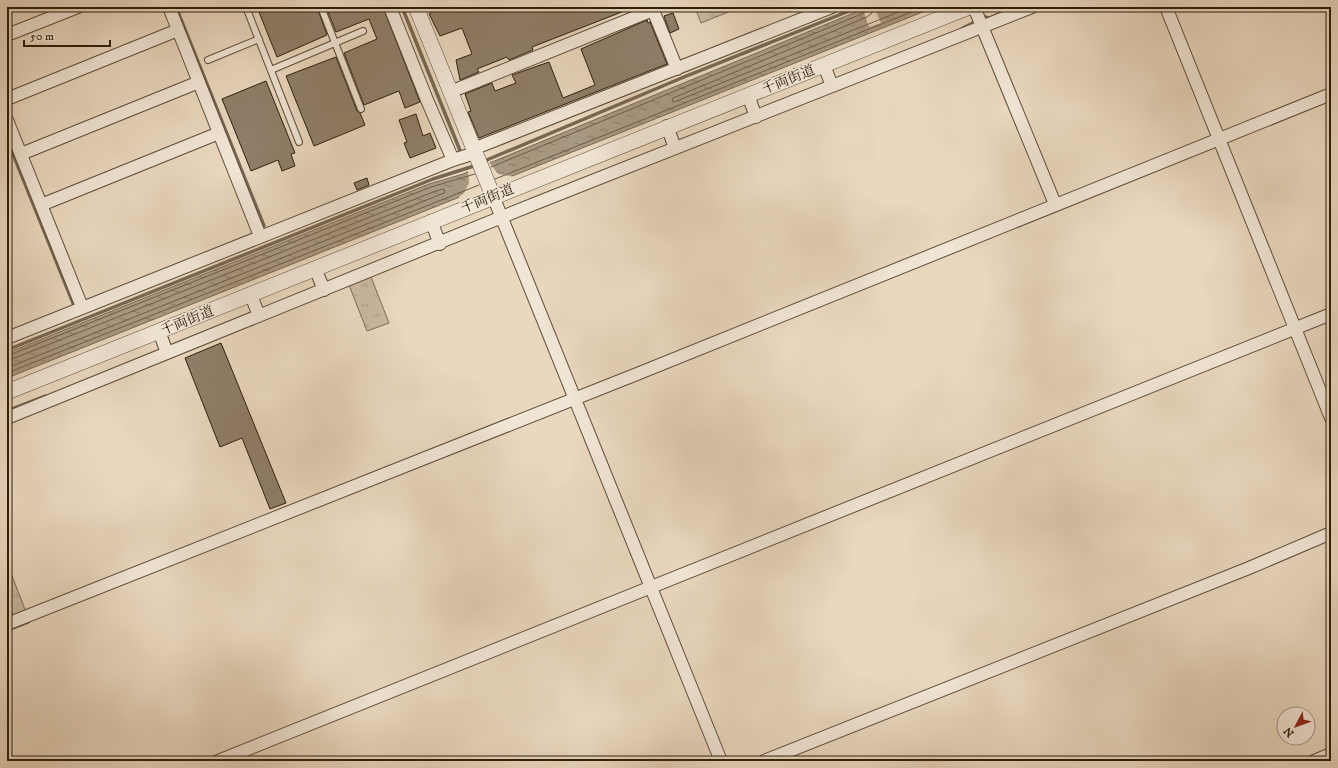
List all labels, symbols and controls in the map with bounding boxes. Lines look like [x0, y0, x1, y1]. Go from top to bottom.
scale bar [24, 22, 110, 48]
text: 50 m [30, 29, 54, 44]
street label: 千両街道 [759, 61, 818, 99]
street label: 千両街道 [458, 180, 517, 218]
street label: 千両街道 [158, 302, 217, 340]
north arrow [1276, 706, 1316, 746]
text: N [1281, 724, 1297, 740]

